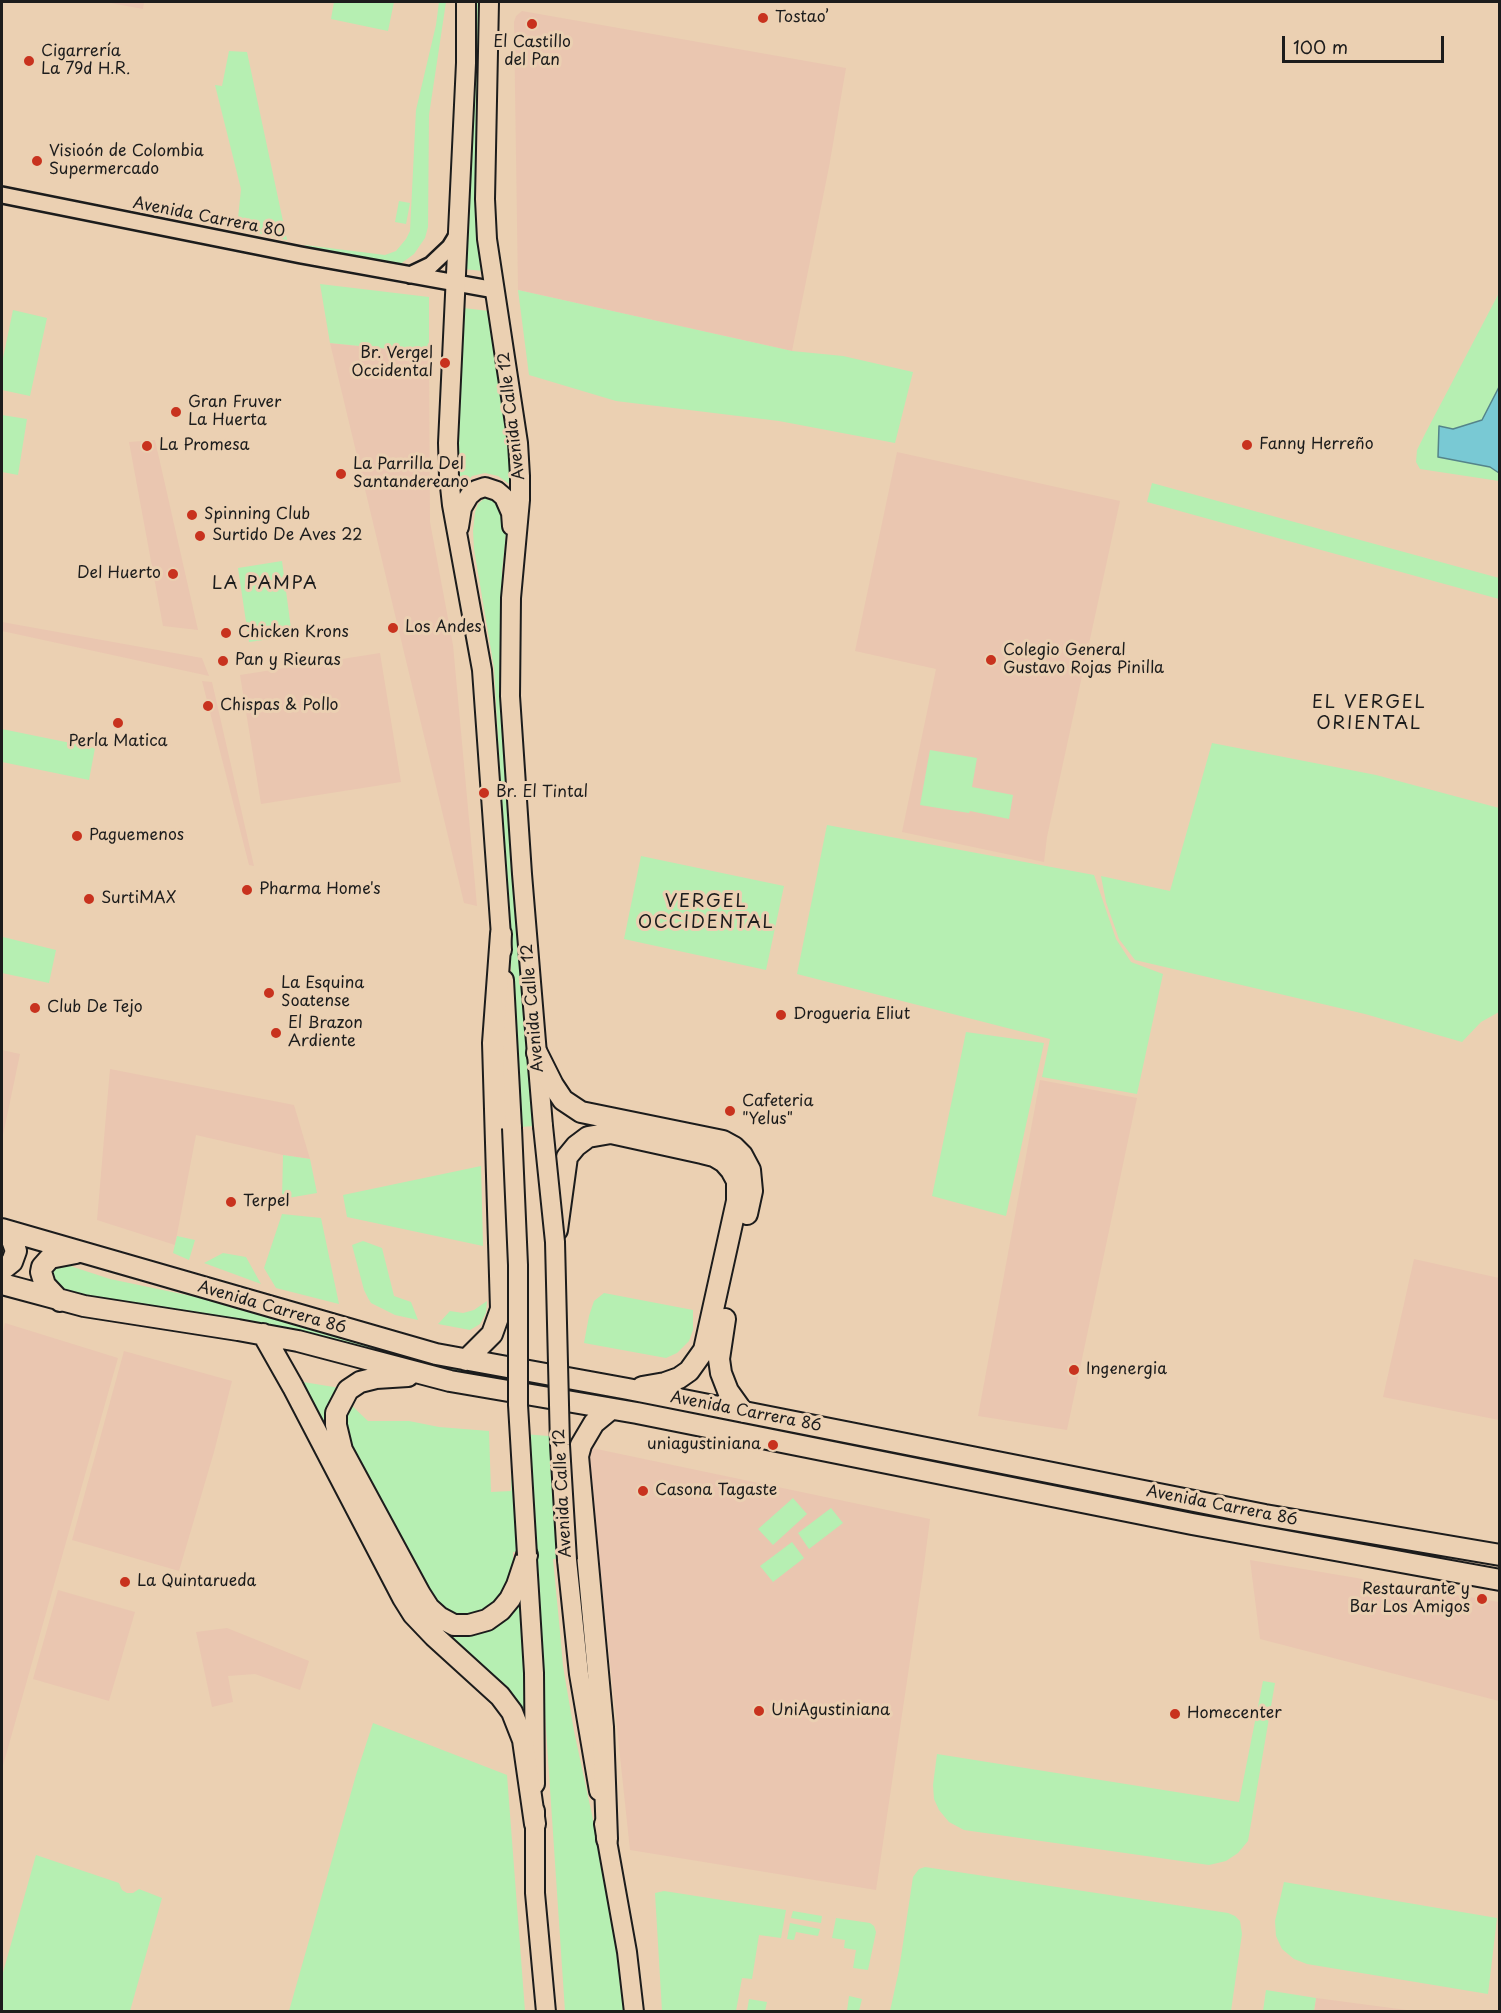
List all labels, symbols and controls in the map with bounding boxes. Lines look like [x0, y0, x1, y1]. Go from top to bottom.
place label: Tostao’ [775, 8, 829, 28]
marker: Tostao’ [756, 11, 770, 25]
marker: El Castillo del Pan [525, 17, 539, 31]
scale bar [1285, 24, 1447, 62]
place label: El Castillo del Pan [493, 33, 571, 71]
text: 100 m [1293, 33, 1348, 60]
place label: Cigarrería La 79d H.R. [41, 42, 130, 80]
marker: Cigarrería La 79d H.R. [22, 54, 36, 68]
place label: Visioón de Colombia Supermercado [49, 142, 204, 180]
marker: Visioón de Colombia Supermercado [30, 154, 44, 168]
street label: Avenida Carrera 80 [131, 194, 287, 242]
place label: Br. Vergel Occidental [351, 344, 433, 382]
street label: Avenida Calle 12 [495, 351, 529, 481]
marker: Br. Vergel Occidental [438, 356, 452, 370]
place label: Gran Fruver La Huerta [188, 393, 281, 431]
marker: Gran Fruver La Huerta [169, 405, 183, 419]
place label: Fanny Herreño [1259, 435, 1374, 455]
place label: La Promesa [159, 436, 249, 456]
marker: Fanny Herreño [1240, 438, 1254, 452]
marker: La Promesa [140, 439, 154, 453]
place label: La Parrilla Del Santandereano [353, 455, 469, 493]
marker: La Parrilla Del Santandereano [334, 467, 348, 481]
place label: Spinning Club [204, 505, 310, 525]
marker: Spinning Club [185, 508, 199, 522]
place label: Surtido De Aves 22 [212, 526, 363, 546]
marker: Surtido De Aves 22 [193, 529, 207, 543]
place label: Del Huerto [77, 564, 161, 584]
marker: Del Huerto [166, 567, 180, 581]
district label: LA PAMPA [212, 573, 318, 595]
place label: Los Andes [405, 618, 482, 638]
marker: Los Andes [386, 621, 400, 635]
place label: Chicken Krons [238, 623, 349, 643]
marker: Chicken Krons [219, 626, 233, 640]
place label: Colegio General Gustavo Rojas Pinilla [1003, 641, 1164, 679]
place label: Pan y Rieuras [235, 651, 341, 671]
marker: Colegio General Gustavo Rojas Pinilla [984, 653, 998, 667]
marker: Pan y Rieuras [216, 654, 230, 668]
district label: EL VERGEL ORIENTAL [1313, 692, 1425, 734]
place label: Chispas & Pollo [220, 696, 338, 716]
marker: Chispas & Pollo [201, 699, 215, 713]
marker: Perla Matica [111, 716, 125, 730]
place label: Perla Matica [68, 732, 168, 752]
place label: Br. El Tintal [496, 783, 588, 803]
marker: Br. El Tintal [477, 786, 491, 800]
place label: Paguemenos [89, 826, 184, 846]
marker: Paguemenos [70, 829, 84, 843]
place label: Pharma Home's [259, 880, 381, 900]
marker: Pharma Home's [240, 883, 254, 897]
place label: SurtiMAX [101, 889, 176, 909]
district label: VERGEL OCCIDENTAL [637, 891, 775, 934]
marker: SurtiMAX [82, 892, 96, 906]
street label: Avenida Calle 12 [518, 943, 548, 1073]
place label: La Esquina Soatense [281, 974, 364, 1012]
marker: La Esquina Soatense [262, 986, 276, 1000]
place label: Club De Tejo [47, 998, 143, 1018]
marker: Club De Tejo [28, 1001, 42, 1015]
place label: Drogueria Eliut [793, 1005, 910, 1025]
marker: Drogueria Eliut [774, 1008, 788, 1022]
place label: El Brazon Ardiente [288, 1014, 363, 1052]
marker: El Brazon Ardiente [269, 1026, 283, 1040]
place label: Cafeteria "Yelus" [742, 1092, 814, 1130]
marker: Cafeteria "Yelus" [723, 1104, 737, 1118]
place label: Terpel [243, 1192, 290, 1212]
marker: Terpel [224, 1195, 238, 1209]
street label: Avenida Carrera 86 [196, 1278, 348, 1338]
place label: Ingenergia [1086, 1360, 1167, 1380]
marker: Ingenergia [1067, 1363, 1081, 1377]
street label: Avenida Carrera 86 [669, 1388, 823, 1436]
street label: Avenida Calle 12 [550, 1428, 576, 1558]
place label: uniagustiniana [647, 1435, 761, 1455]
marker: uniagustiniana [766, 1438, 780, 1452]
place label: Casona Tagaste [655, 1481, 777, 1501]
street label: Avenida Carrera 86 [1145, 1482, 1299, 1530]
marker: Casona Tagaste [636, 1484, 650, 1498]
place label: La Quintarueda [137, 1572, 256, 1592]
marker: La Quintarueda [118, 1575, 132, 1589]
place label: Restaurante y Bar Los Amigos [1349, 1580, 1470, 1618]
marker: Restaurante y Bar Los Amigos [1475, 1592, 1489, 1606]
place label: UniAgustiniana [771, 1701, 890, 1721]
marker: UniAgustiniana [752, 1704, 766, 1718]
place label: Homecenter [1187, 1704, 1282, 1724]
marker: Homecenter [1168, 1707, 1182, 1721]

